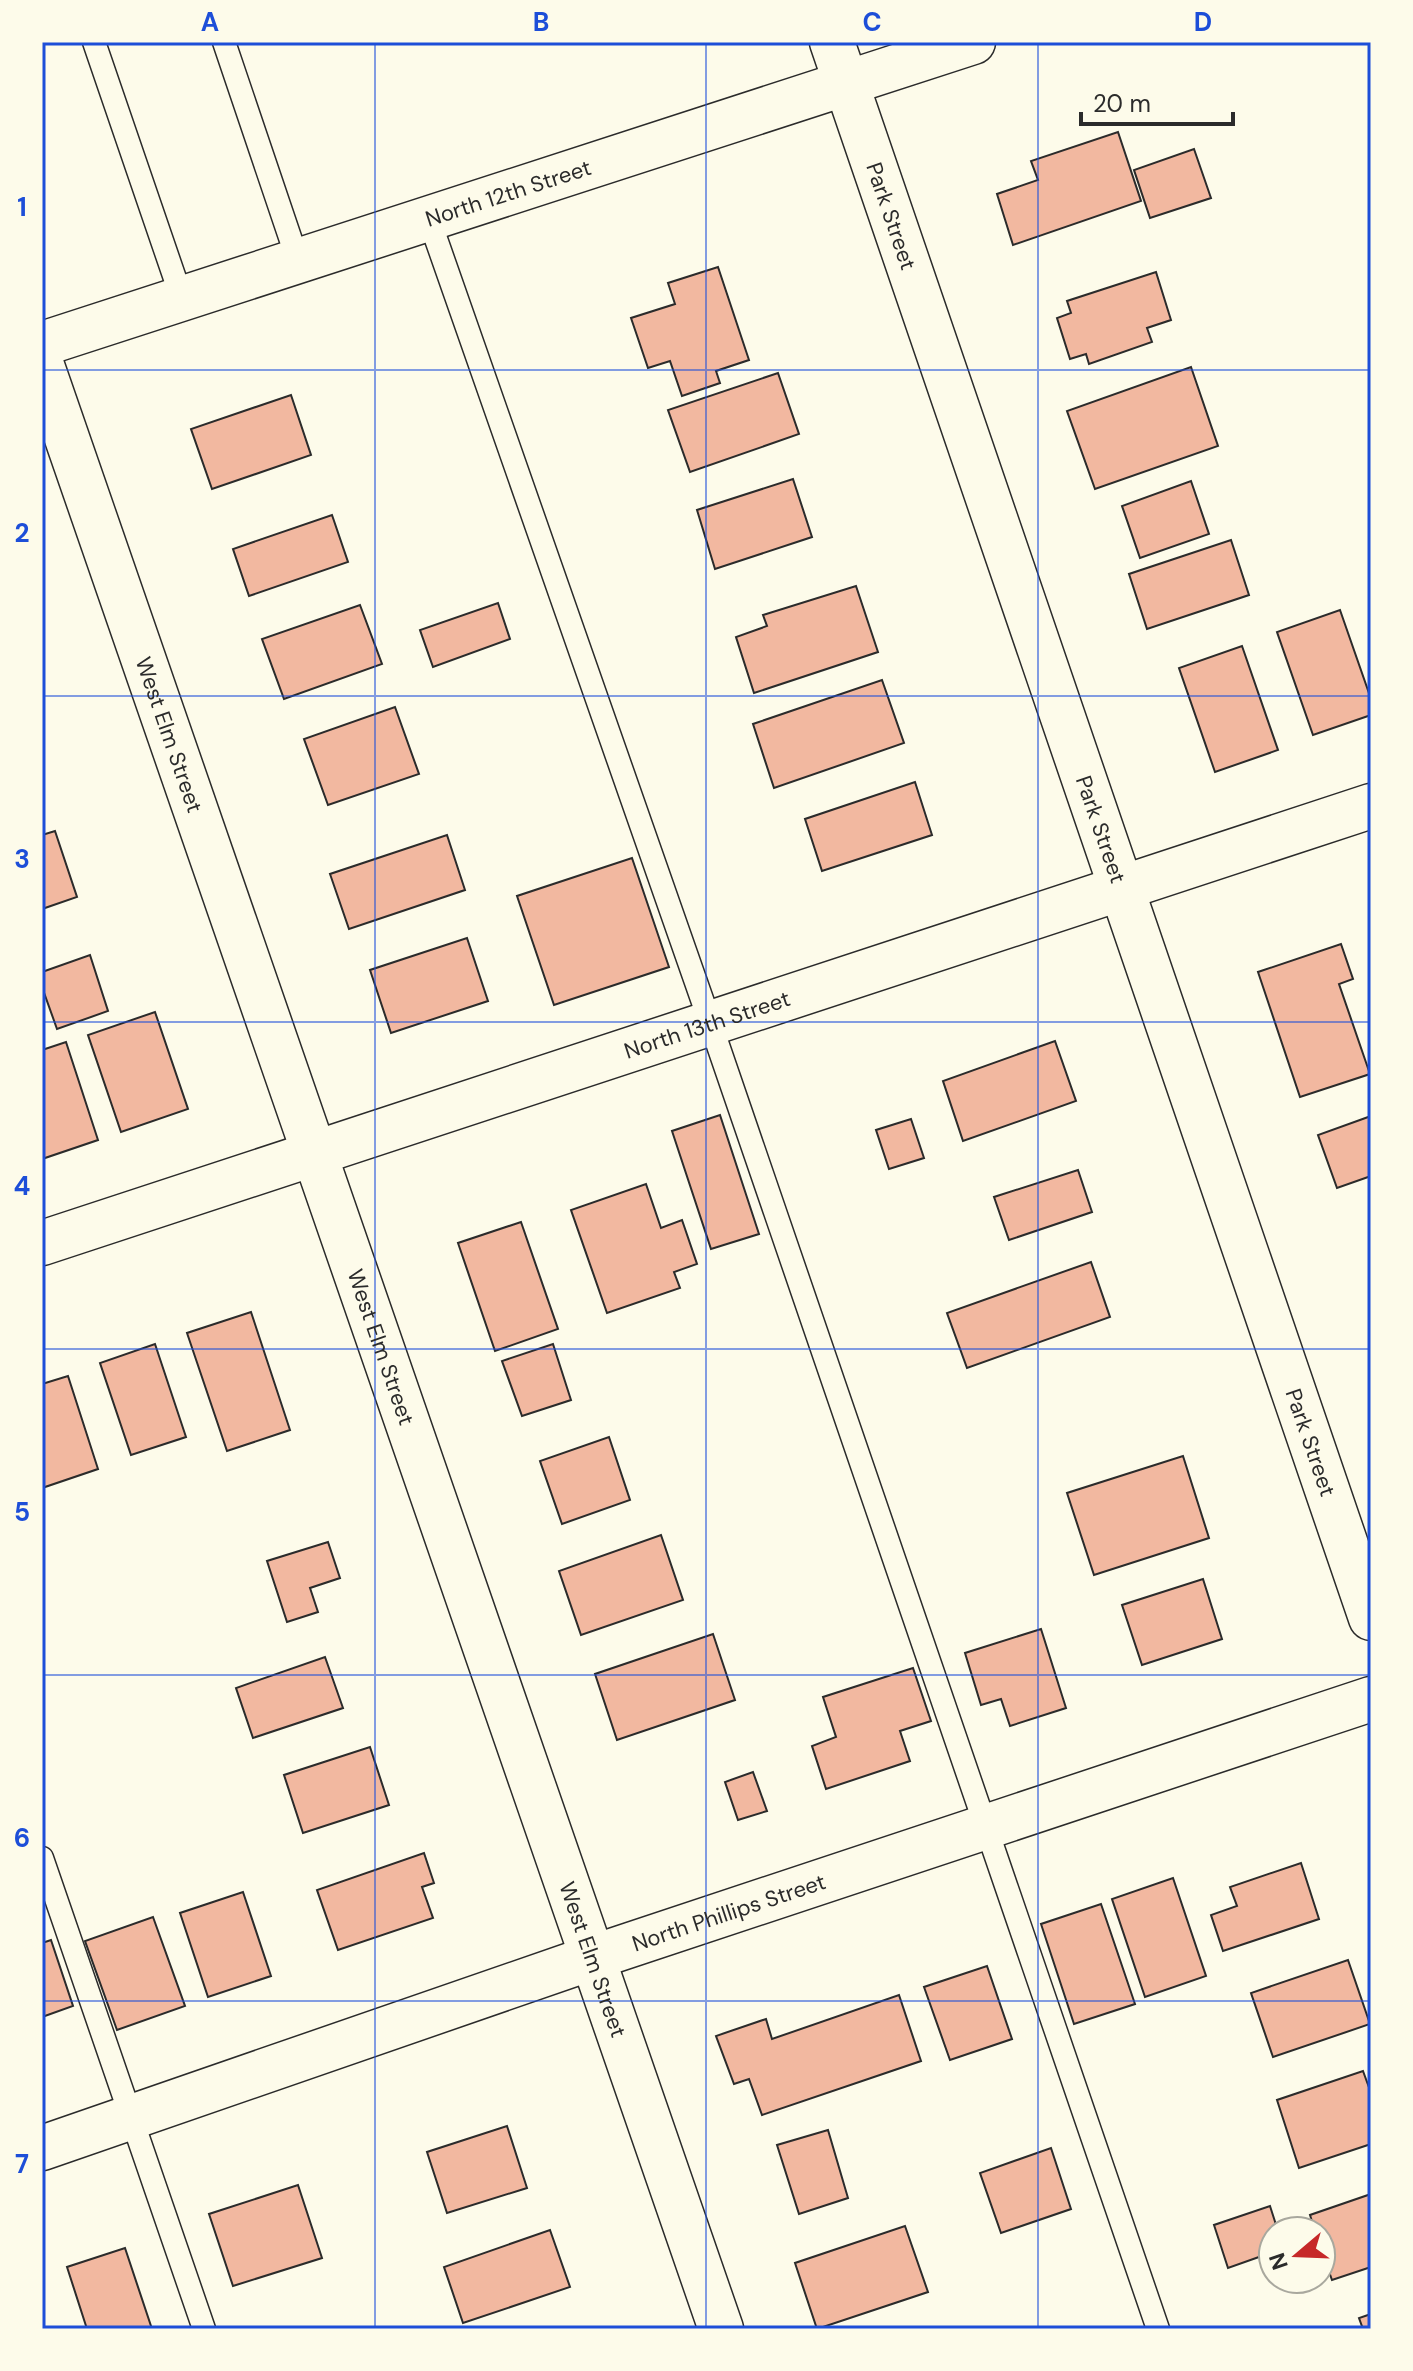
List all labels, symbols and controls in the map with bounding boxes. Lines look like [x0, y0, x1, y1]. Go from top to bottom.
text: A [201, 5, 219, 39]
text: B [533, 5, 549, 39]
text: C [862, 5, 882, 39]
text: D [1194, 5, 1212, 39]
scale bar [1081, 76, 1233, 126]
text: 20 m [1093, 88, 1151, 119]
street label: North 12th Street [422, 153, 595, 234]
street label: Park Street [859, 159, 923, 274]
text: 1 [17, 190, 27, 224]
text: 2 [14, 516, 30, 550]
street label: West Elm Street [129, 653, 209, 816]
street label: Park Street [1069, 772, 1133, 887]
text: 3 [14, 842, 30, 876]
street label: North 13th Street [620, 984, 794, 1066]
text: 4 [14, 1169, 30, 1203]
street label: West Elm Street [341, 1265, 421, 1429]
street label: Park Street [1279, 1385, 1342, 1500]
text: 5 [14, 1495, 30, 1529]
text: 6 [14, 1821, 30, 1855]
street label: North Phillips Street [628, 1867, 829, 1958]
street label: West Elm Street [552, 1878, 633, 2041]
text: 7 [15, 2147, 29, 2181]
north arrow [1257, 2215, 1337, 2295]
text: N [1262, 2249, 1295, 2274]

